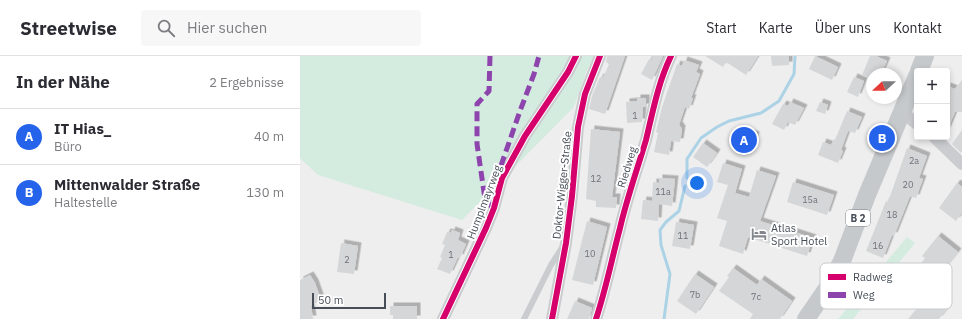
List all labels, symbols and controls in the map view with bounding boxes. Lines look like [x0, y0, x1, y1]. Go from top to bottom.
search box [141, 10, 421, 46]
text: Streetwise [20, 16, 117, 40]
icon: search [155, 17, 177, 39]
text: Hier suchen [187, 18, 267, 37]
text: Start [706, 19, 737, 37]
text: Karte [759, 19, 793, 37]
text: Über uns [815, 19, 871, 37]
text: Kontakt [893, 19, 942, 37]
north arrow [866, 68, 902, 104]
map controls [914, 68, 950, 140]
button: + [914, 68, 950, 104]
text: In der Nähe [16, 71, 110, 93]
text: 2 Ergebnisse [209, 74, 284, 91]
button: − [914, 104, 950, 140]
house number: 1 [632, 110, 638, 121]
text: IT Hias_ [54, 119, 112, 138]
pin: B [869, 123, 895, 153]
pin: A [731, 125, 757, 155]
text: A [25, 128, 33, 145]
text: 40 m [254, 128, 284, 145]
street label: Doktor-Wigger-Straße [549, 130, 575, 240]
text: Büro [54, 138, 82, 155]
street label: Riedweg [614, 144, 640, 189]
house number: 2a [909, 155, 919, 166]
street label: Humplmayrweg [463, 163, 505, 241]
house number: 12 [591, 173, 601, 184]
your location [687, 173, 707, 193]
text: Mittenwalder Straße [54, 175, 200, 194]
house number: 20 [903, 179, 913, 190]
text: B [25, 184, 33, 201]
text: 130 m [246, 184, 284, 201]
house number: 11a [655, 186, 671, 197]
text: Haltestelle [54, 194, 117, 211]
house number: 15a [802, 194, 818, 205]
house number: 18 [887, 209, 897, 220]
road number: B 2 [846, 210, 870, 226]
place label: Atlas Sport Hotel [771, 221, 827, 248]
hotel icon: Atlas Sport Hotel [750, 225, 768, 243]
house number: 11 [678, 230, 688, 241]
house number: 16 [873, 240, 883, 251]
house number: 10 [585, 248, 595, 259]
house number: 1 [448, 249, 454, 260]
house number: 2 [344, 254, 350, 265]
legend [820, 263, 952, 309]
text: Radweg [853, 270, 893, 284]
text: Weg [853, 288, 875, 302]
house number: 7b [690, 289, 700, 300]
scale bar [312, 291, 386, 310]
house number: 7c [751, 291, 761, 302]
text: 50 m [318, 293, 343, 307]

